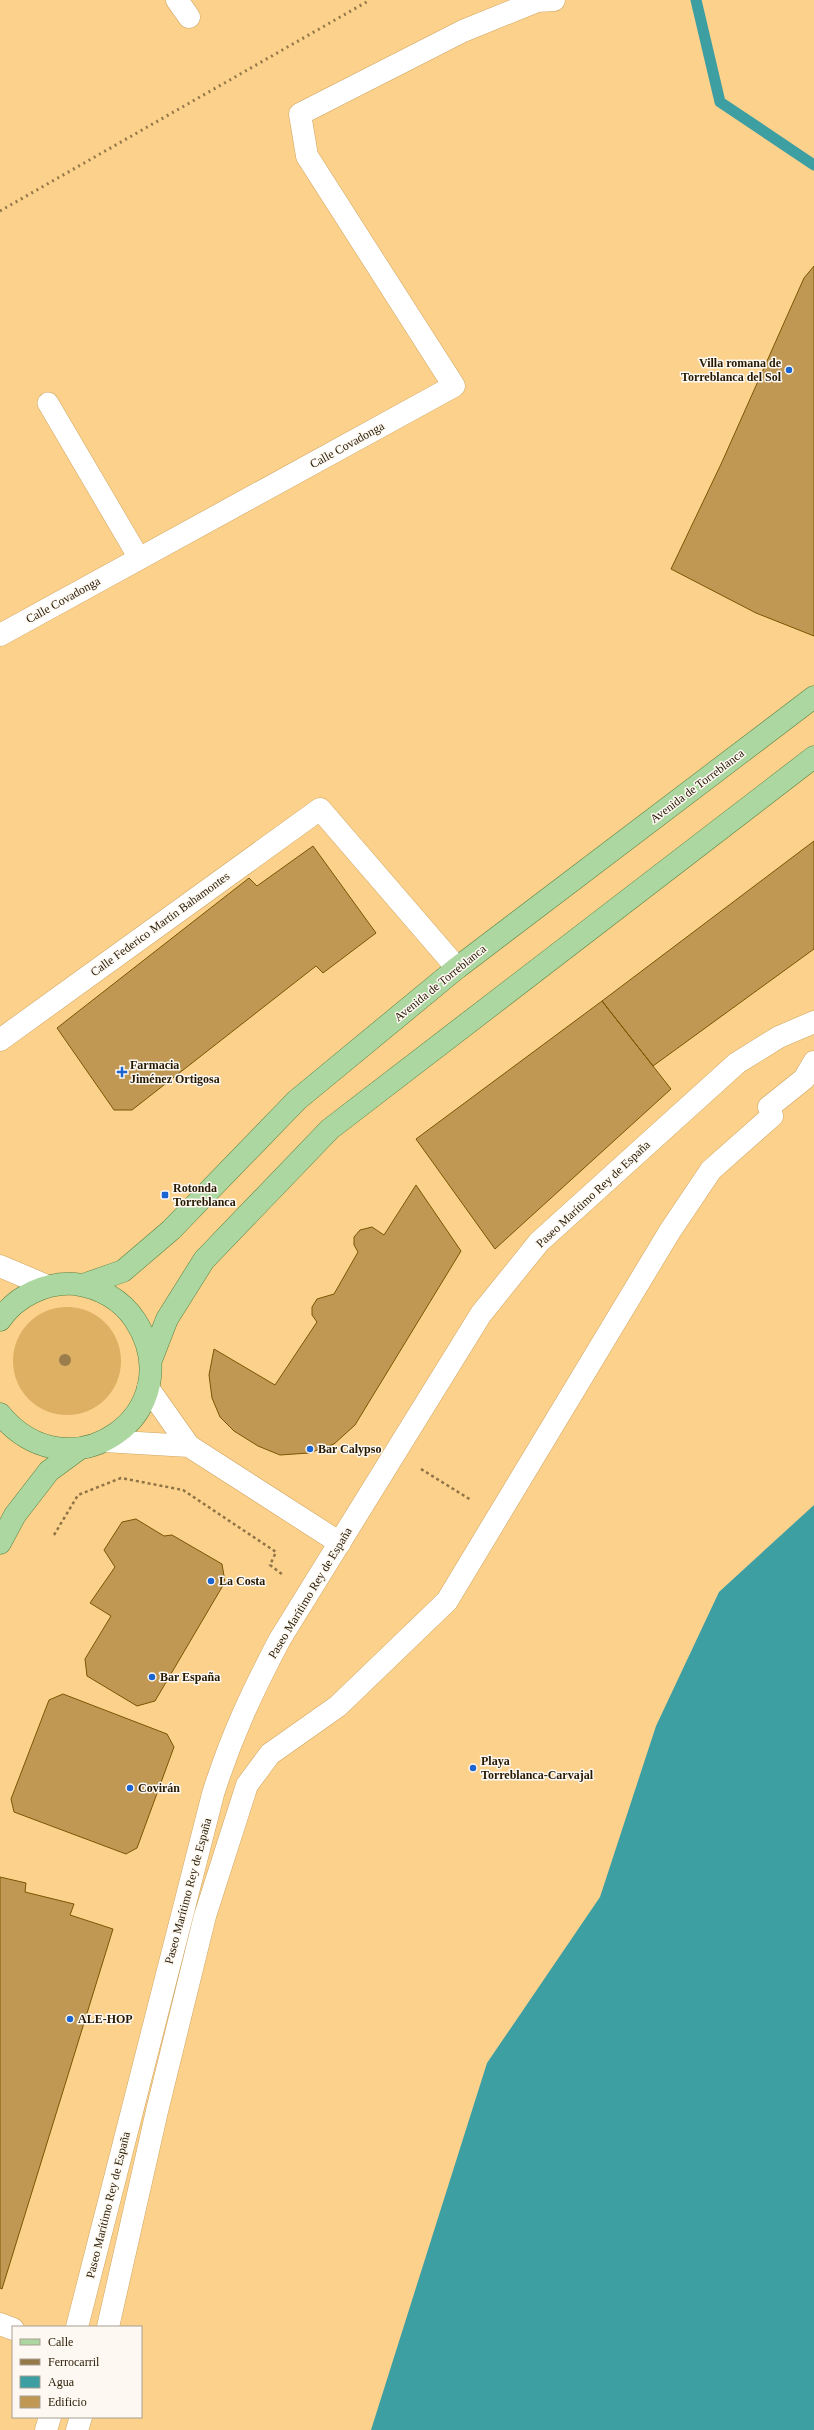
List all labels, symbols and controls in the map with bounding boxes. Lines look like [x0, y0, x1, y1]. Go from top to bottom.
place label: Villa romana de Torreblanca del Sol [681, 356, 782, 384]
marker: Villa romana de Torreblanca del Sol [784, 365, 794, 375]
street label: Calle Covadonga [307, 418, 387, 471]
street label: Calle Covadonga [23, 573, 103, 626]
street label: Avenida de Torreblanca [647, 746, 747, 826]
street label: Calle Federico Martin Bahamontes [88, 869, 232, 979]
street label: Avenida de Torreblanca [391, 941, 489, 1024]
place label: Farmacia Jiménez Ortigosa [130, 1058, 220, 1086]
marker: Farmacia Jiménez Ortigosa [117, 1067, 127, 1077]
street label: Paseo Marítimo Rey de España [533, 1137, 653, 1250]
place label: Rotonda Torreblanca [173, 1181, 236, 1209]
marker: Rotonda Torreblanca [160, 1190, 170, 1200]
place label: Bar Calypso [318, 1442, 381, 1456]
marker: Bar Calypso [305, 1444, 315, 1454]
street label: Paseo Marítimo Rey de España [265, 1524, 355, 1661]
place label: La Costa [219, 1574, 265, 1588]
marker: La Costa [206, 1576, 216, 1586]
place label: Bar España [160, 1670, 220, 1684]
marker: Bar España [147, 1672, 157, 1682]
place label: Playa Torreblanca-Carvajal [481, 1754, 594, 1782]
marker: Playa Torreblanca-Carvajal [468, 1763, 478, 1773]
place label: Covirán [138, 1781, 180, 1795]
marker: Covirán [125, 1783, 135, 1793]
street label: Paseo Marítimo Rey de España [162, 1816, 214, 1966]
place label: ALE-HOP [78, 2012, 133, 2026]
marker: ALE-HOP [65, 2014, 75, 2024]
street label: Paseo Marítimo Rey de España [83, 2130, 133, 2280]
legend [12, 2326, 142, 2418]
text: Calle [48, 2335, 73, 2349]
text: Ferrocarril [48, 2355, 100, 2369]
text: Agua [48, 2375, 75, 2389]
text: Edificio [48, 2395, 87, 2409]

